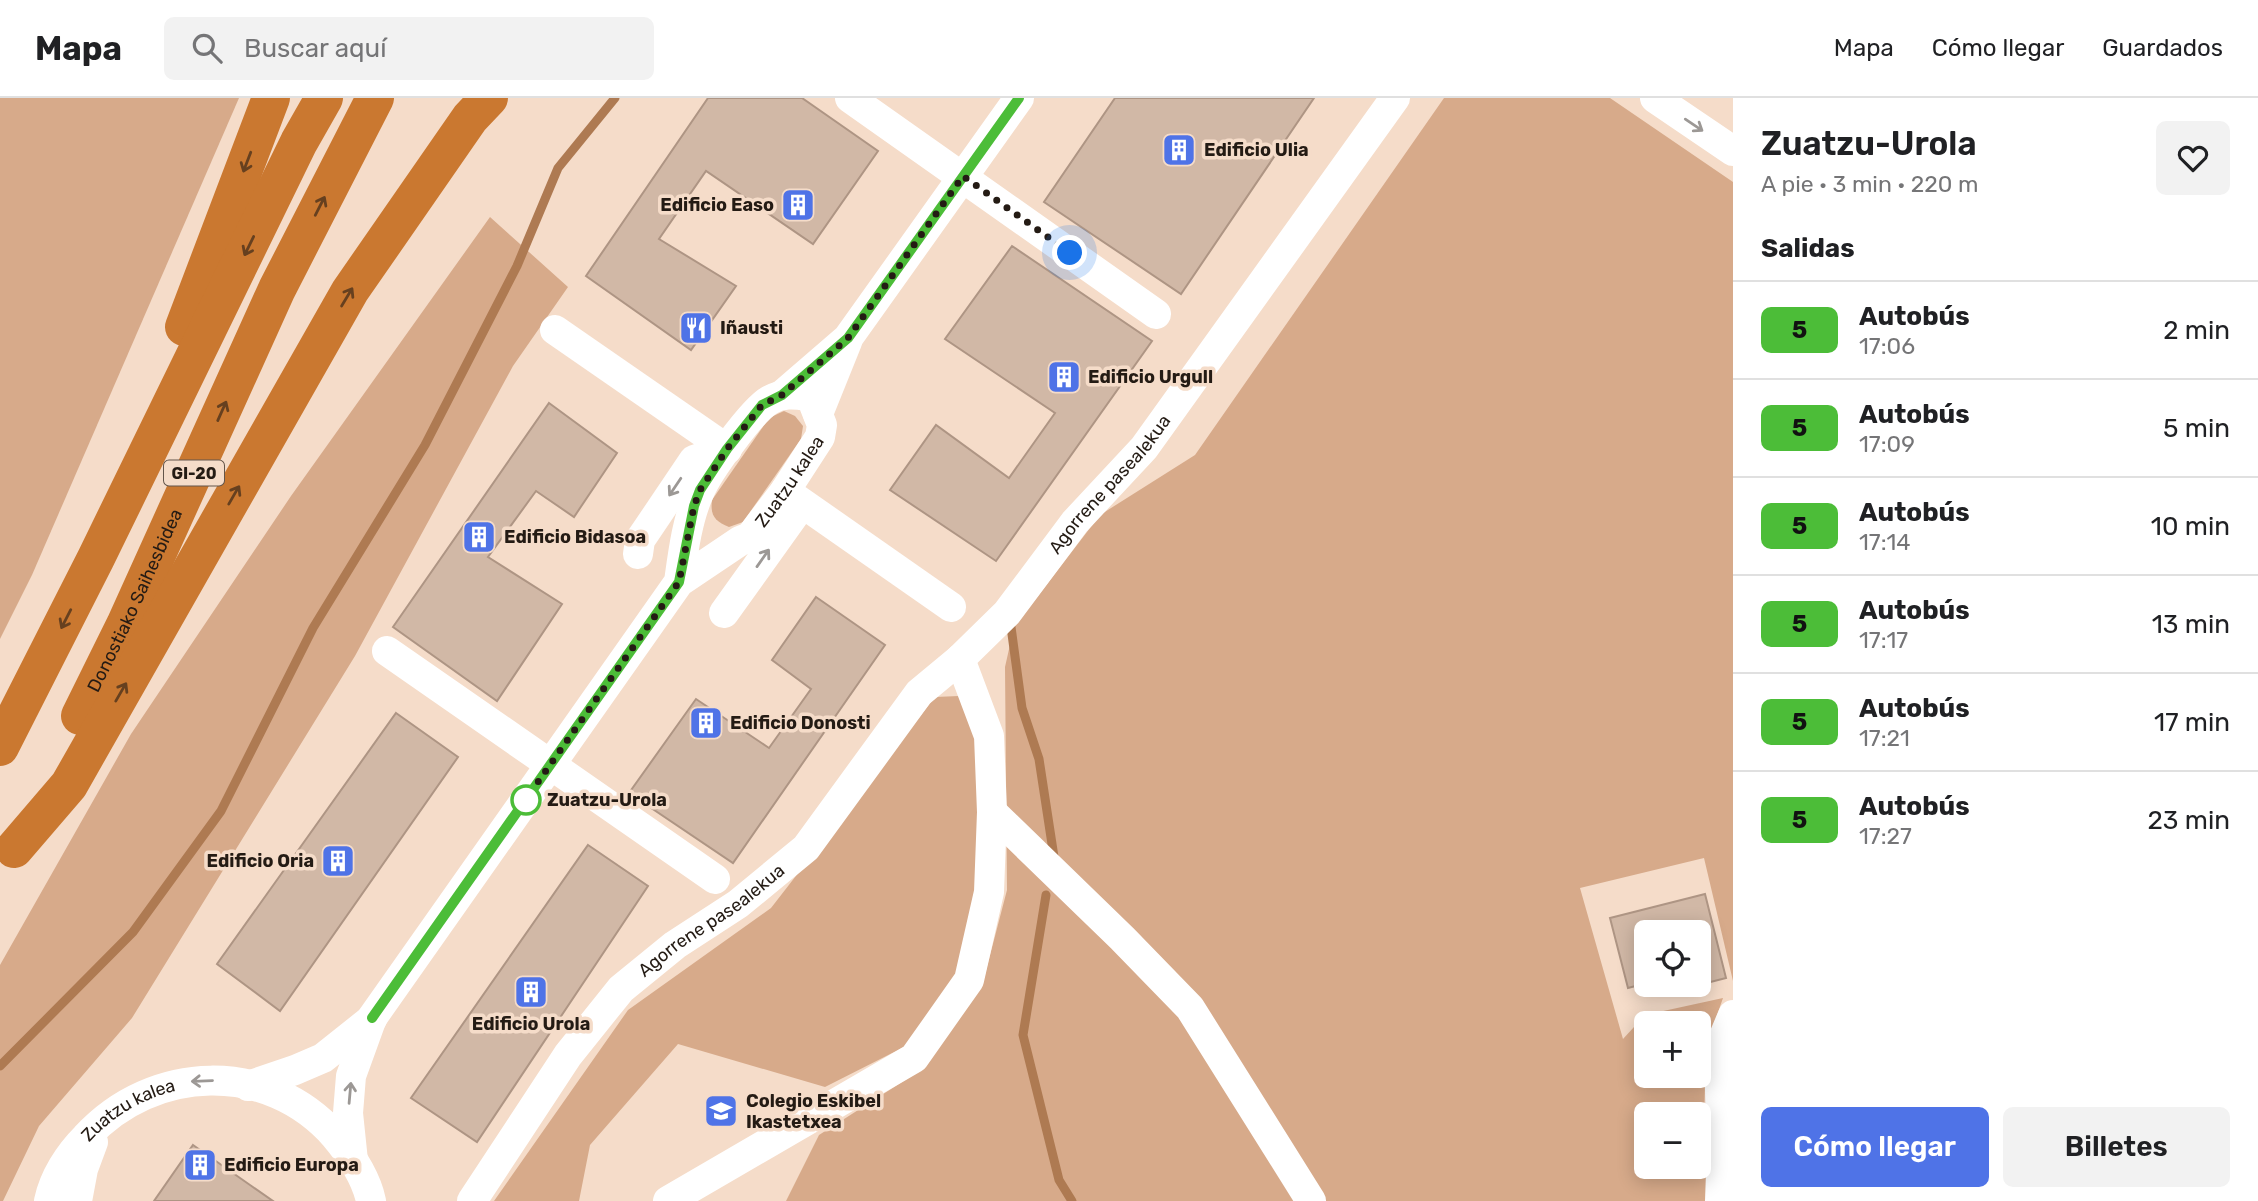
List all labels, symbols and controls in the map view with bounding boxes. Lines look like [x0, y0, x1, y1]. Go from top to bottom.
search box [164, 17, 654, 80]
text: Mapa [35, 29, 122, 68]
icon: search [188, 29, 226, 67]
text: Buscar aquí [244, 33, 387, 64]
text: Mapa [1834, 34, 1894, 62]
text: Cómo llegar [1932, 34, 2064, 62]
text: Guardados [2102, 34, 2223, 62]
one-way arrow [1684, 118, 1703, 132]
button: heart [2156, 121, 2230, 195]
text: Zuatzu-Urola [1761, 124, 1977, 163]
building icon: Edificio Ulia [1160, 131, 1198, 169]
place label: Edificio Ulia [1204, 139, 1309, 161]
one-way arrow [240, 150, 252, 172]
text: A pie · 3 min · 220 m [1761, 170, 1978, 198]
building icon: Edificio Easo [779, 186, 817, 224]
place label: Edificio Easo [660, 194, 774, 216]
one-way arrow [313, 196, 327, 217]
text: Salidas [1761, 233, 1855, 264]
one-way arrow [241, 235, 255, 256]
your location [1052, 235, 1087, 270]
one-way arrow [340, 288, 354, 308]
text: Autobús [1859, 301, 1970, 332]
restaurant icon: Iñausti [677, 309, 715, 347]
text: 2 min [2163, 315, 2230, 346]
text: 5 [1792, 316, 1807, 344]
place label: Iñausti [720, 317, 783, 339]
text: 17:06 [1859, 332, 1915, 360]
building icon: Edificio Urgull [1045, 358, 1083, 396]
place label: Edificio Urgull [1088, 366, 1213, 388]
text: Autobús [1859, 399, 1970, 430]
one-way arrow [216, 401, 229, 423]
street label: Agorrene pasealekua [1044, 410, 1175, 558]
text: 5 min [2163, 413, 2230, 444]
text: 5 [1792, 414, 1807, 442]
text: 17:09 [1859, 430, 1915, 458]
street label: Zuatzu kalea [751, 432, 829, 531]
road number: GI-20 [164, 460, 224, 486]
one-way arrow [668, 477, 682, 497]
one-way arrow [227, 485, 241, 505]
text: Autobús [1859, 497, 1970, 528]
street label: Donostiako Saihesbidea [83, 505, 187, 696]
text: 10 min [2151, 511, 2230, 542]
text: 5 [1792, 512, 1807, 540]
building icon: Edificio Bidasoa [460, 518, 498, 556]
place label: Edificio Bidasoa [504, 526, 646, 548]
text: 17:14 [1859, 528, 1911, 556]
one-way arrow [756, 549, 770, 568]
text: Autobús [1859, 595, 1970, 626]
one-way arrow [58, 608, 72, 628]
text: 13 min [2152, 609, 2230, 640]
text: 5 [1792, 610, 1807, 638]
text: 17:17 [1859, 626, 1908, 654]
one-way arrow [115, 683, 129, 703]
text: Autobús [1859, 693, 1970, 724]
building icon: Edificio Donosti [687, 704, 725, 742]
text: 17 min [2154, 707, 2230, 738]
text: 5 [1792, 708, 1807, 736]
place label: Edificio Donosti [730, 712, 871, 734]
text: 17:21 [1859, 724, 1910, 752]
marker: Zuatzu-Urola [511, 785, 541, 815]
place label: Zuatzu-Urola [547, 789, 667, 811]
text: Autobús [1859, 791, 1970, 822]
text: 23 min [2148, 805, 2230, 836]
text: 5 [1792, 806, 1807, 834]
text: 17:27 [1859, 822, 1912, 850]
building icon: Edificio Oria [319, 842, 357, 880]
place label: Edificio Oria [207, 850, 314, 872]
street label: Agorrene pasealekua [634, 859, 789, 982]
map controls [1634, 920, 1711, 1179]
button: locate [1634, 920, 1711, 997]
building icon: Edificio Urola [512, 973, 550, 1011]
button: + [1634, 1011, 1711, 1088]
place label: Edificio Urola [472, 1013, 590, 1035]
street label: Zuatzu kalea [77, 1074, 177, 1146]
one-way arrow [191, 1075, 214, 1088]
one-way arrow [343, 1082, 356, 1105]
place label: Colegio Eskibel Ikastetxea [746, 1090, 881, 1133]
school or university icon: Colegio Eskibel Ikastetxea [702, 1092, 740, 1130]
button: − [1634, 1102, 1711, 1179]
button: Cómo llegar [1761, 1107, 1989, 1187]
button: Billetes [2003, 1107, 2230, 1187]
building icon: Edificio Europa [181, 1146, 219, 1184]
place label: Edificio Europa [224, 1154, 359, 1176]

